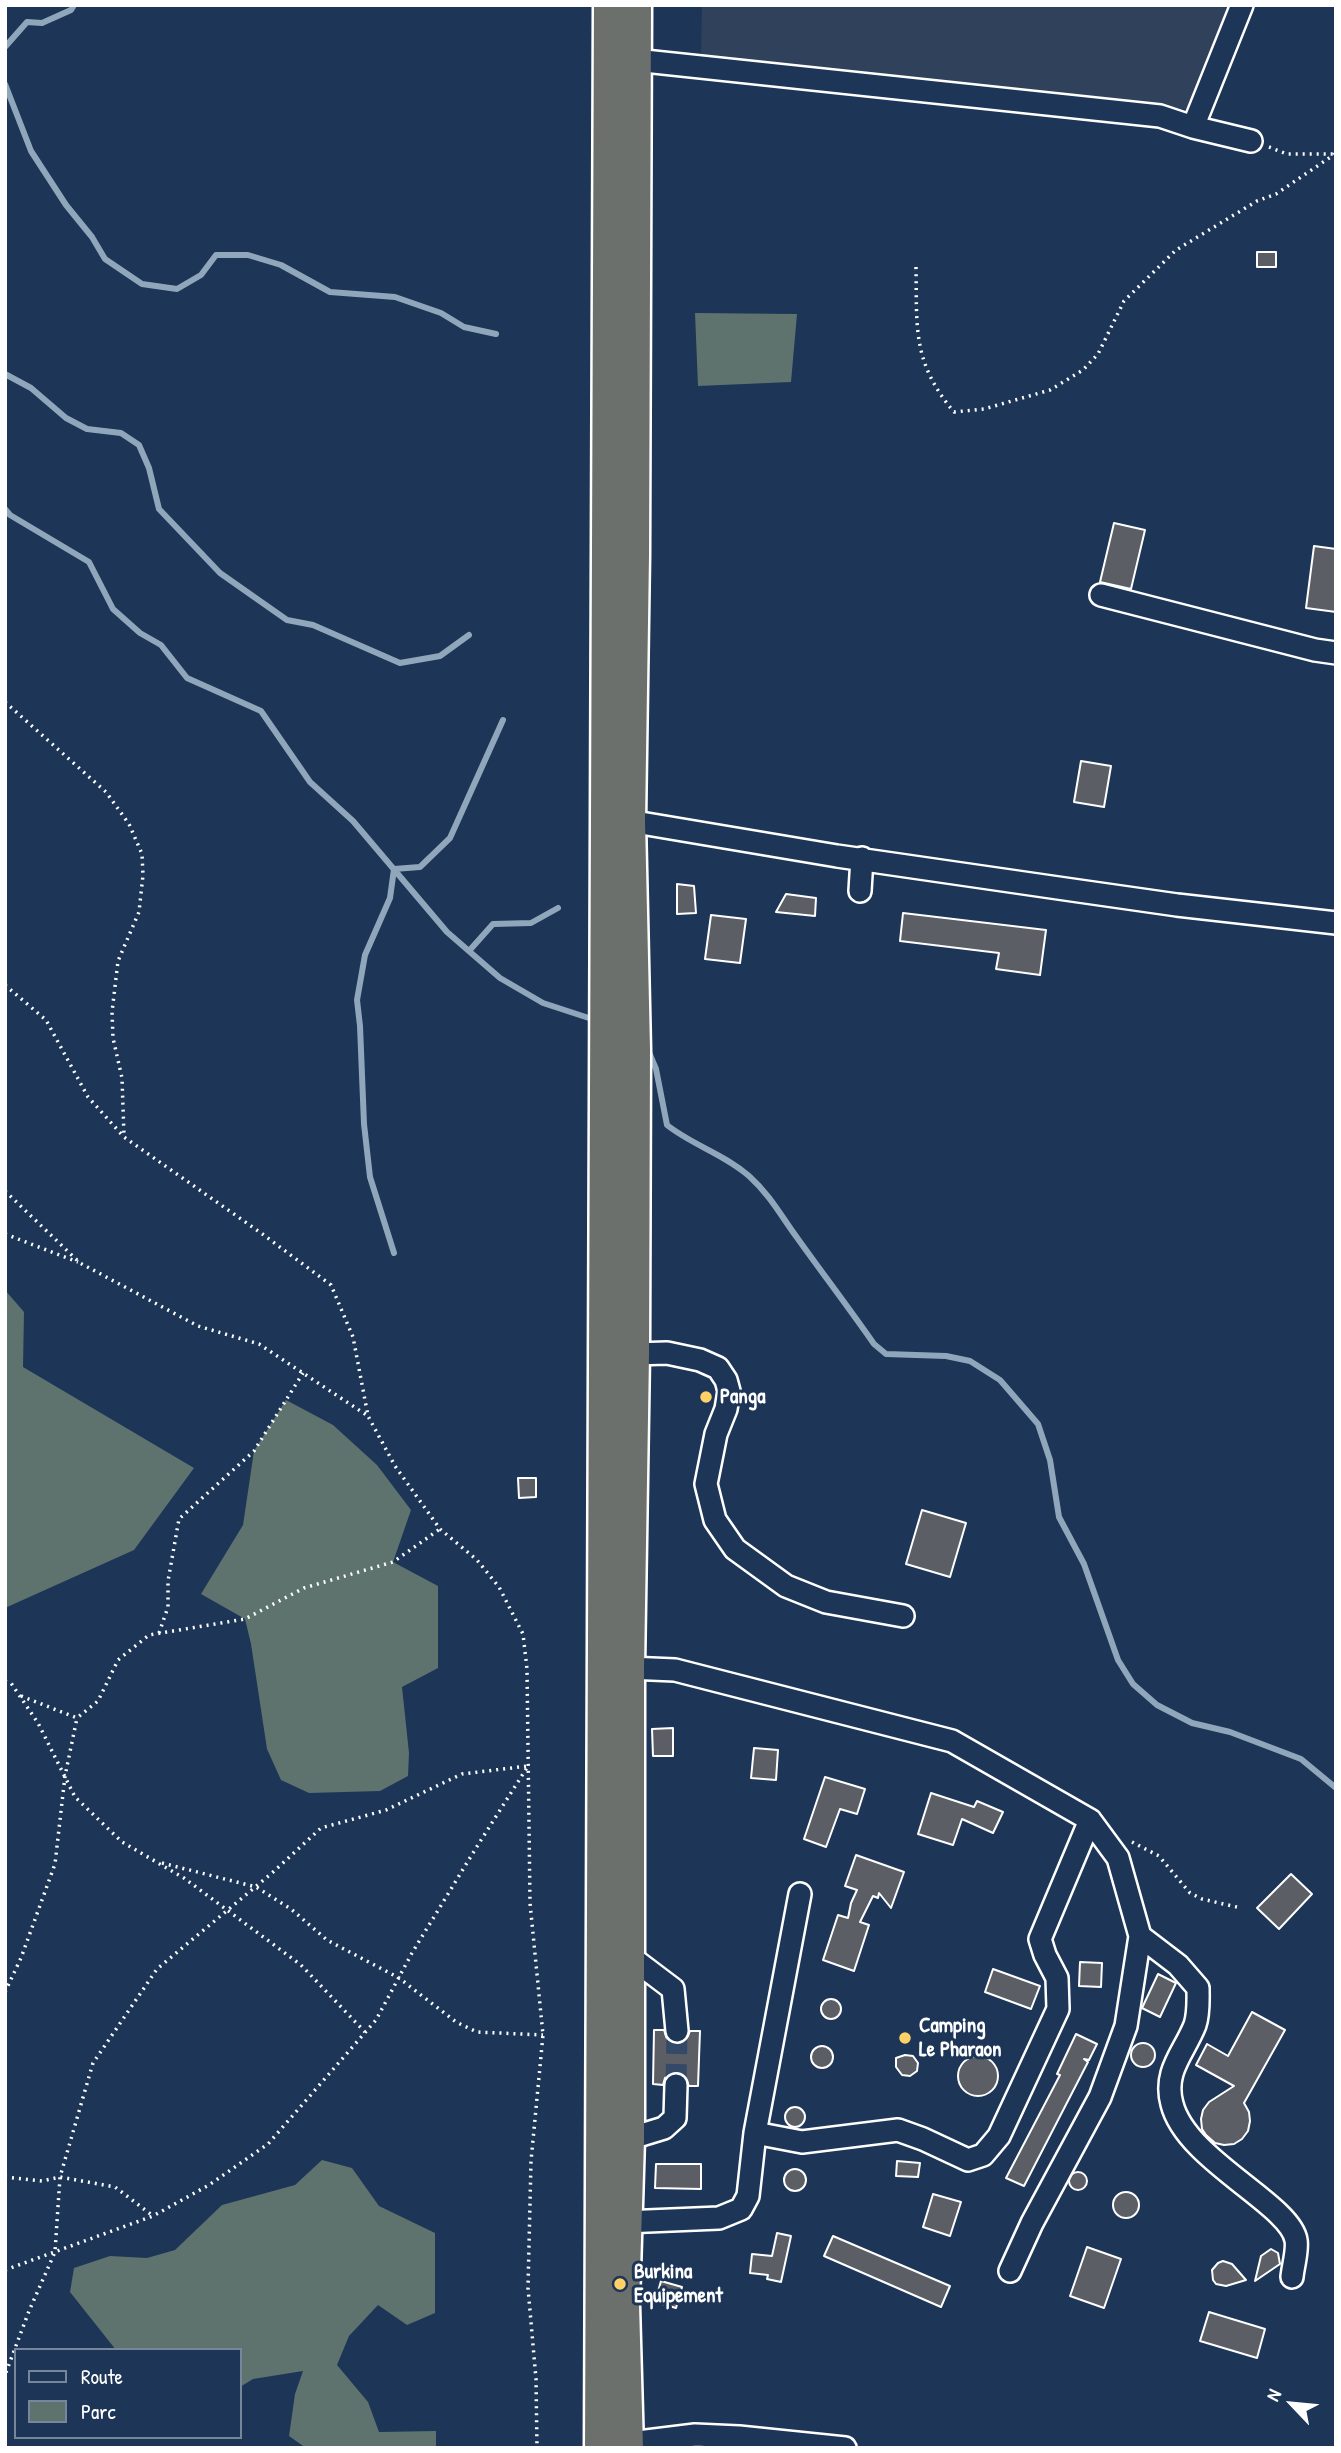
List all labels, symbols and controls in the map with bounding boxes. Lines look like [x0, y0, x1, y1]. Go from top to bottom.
place label: Panga [720, 1384, 765, 1410]
marker: Panga [698, 1389, 714, 1405]
place label: Camping Le Pharaon [919, 2013, 1001, 2063]
marker: Camping Le Pharaon [897, 2030, 913, 2046]
place label: Burkina Equipement [634, 2259, 723, 2309]
marker: Burkina Equipement [612, 2276, 628, 2292]
legend [14, 2348, 242, 2439]
text: Route [81, 2362, 123, 2391]
north arrow [1257, 2369, 1327, 2439]
text: N [1259, 2385, 1287, 2405]
text: Parc [81, 2397, 116, 2426]

